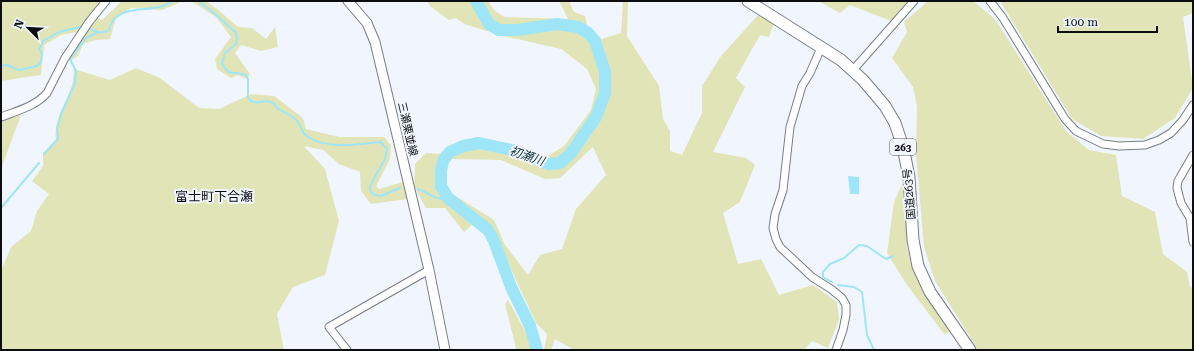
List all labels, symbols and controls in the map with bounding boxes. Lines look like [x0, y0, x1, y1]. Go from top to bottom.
north arrow [8, 8, 48, 48]
scale bar [1058, 8, 1157, 34]
text: 100 m [1064, 15, 1098, 29]
text: N [12, 17, 27, 31]
street label: 三瀬栗並線 [395, 101, 420, 157]
road number: 263 [890, 139, 916, 155]
water label: 初瀬川 [508, 144, 548, 169]
street label: 国道263号 [901, 168, 918, 220]
district label: 富士町下合瀬 [175, 189, 253, 204]

